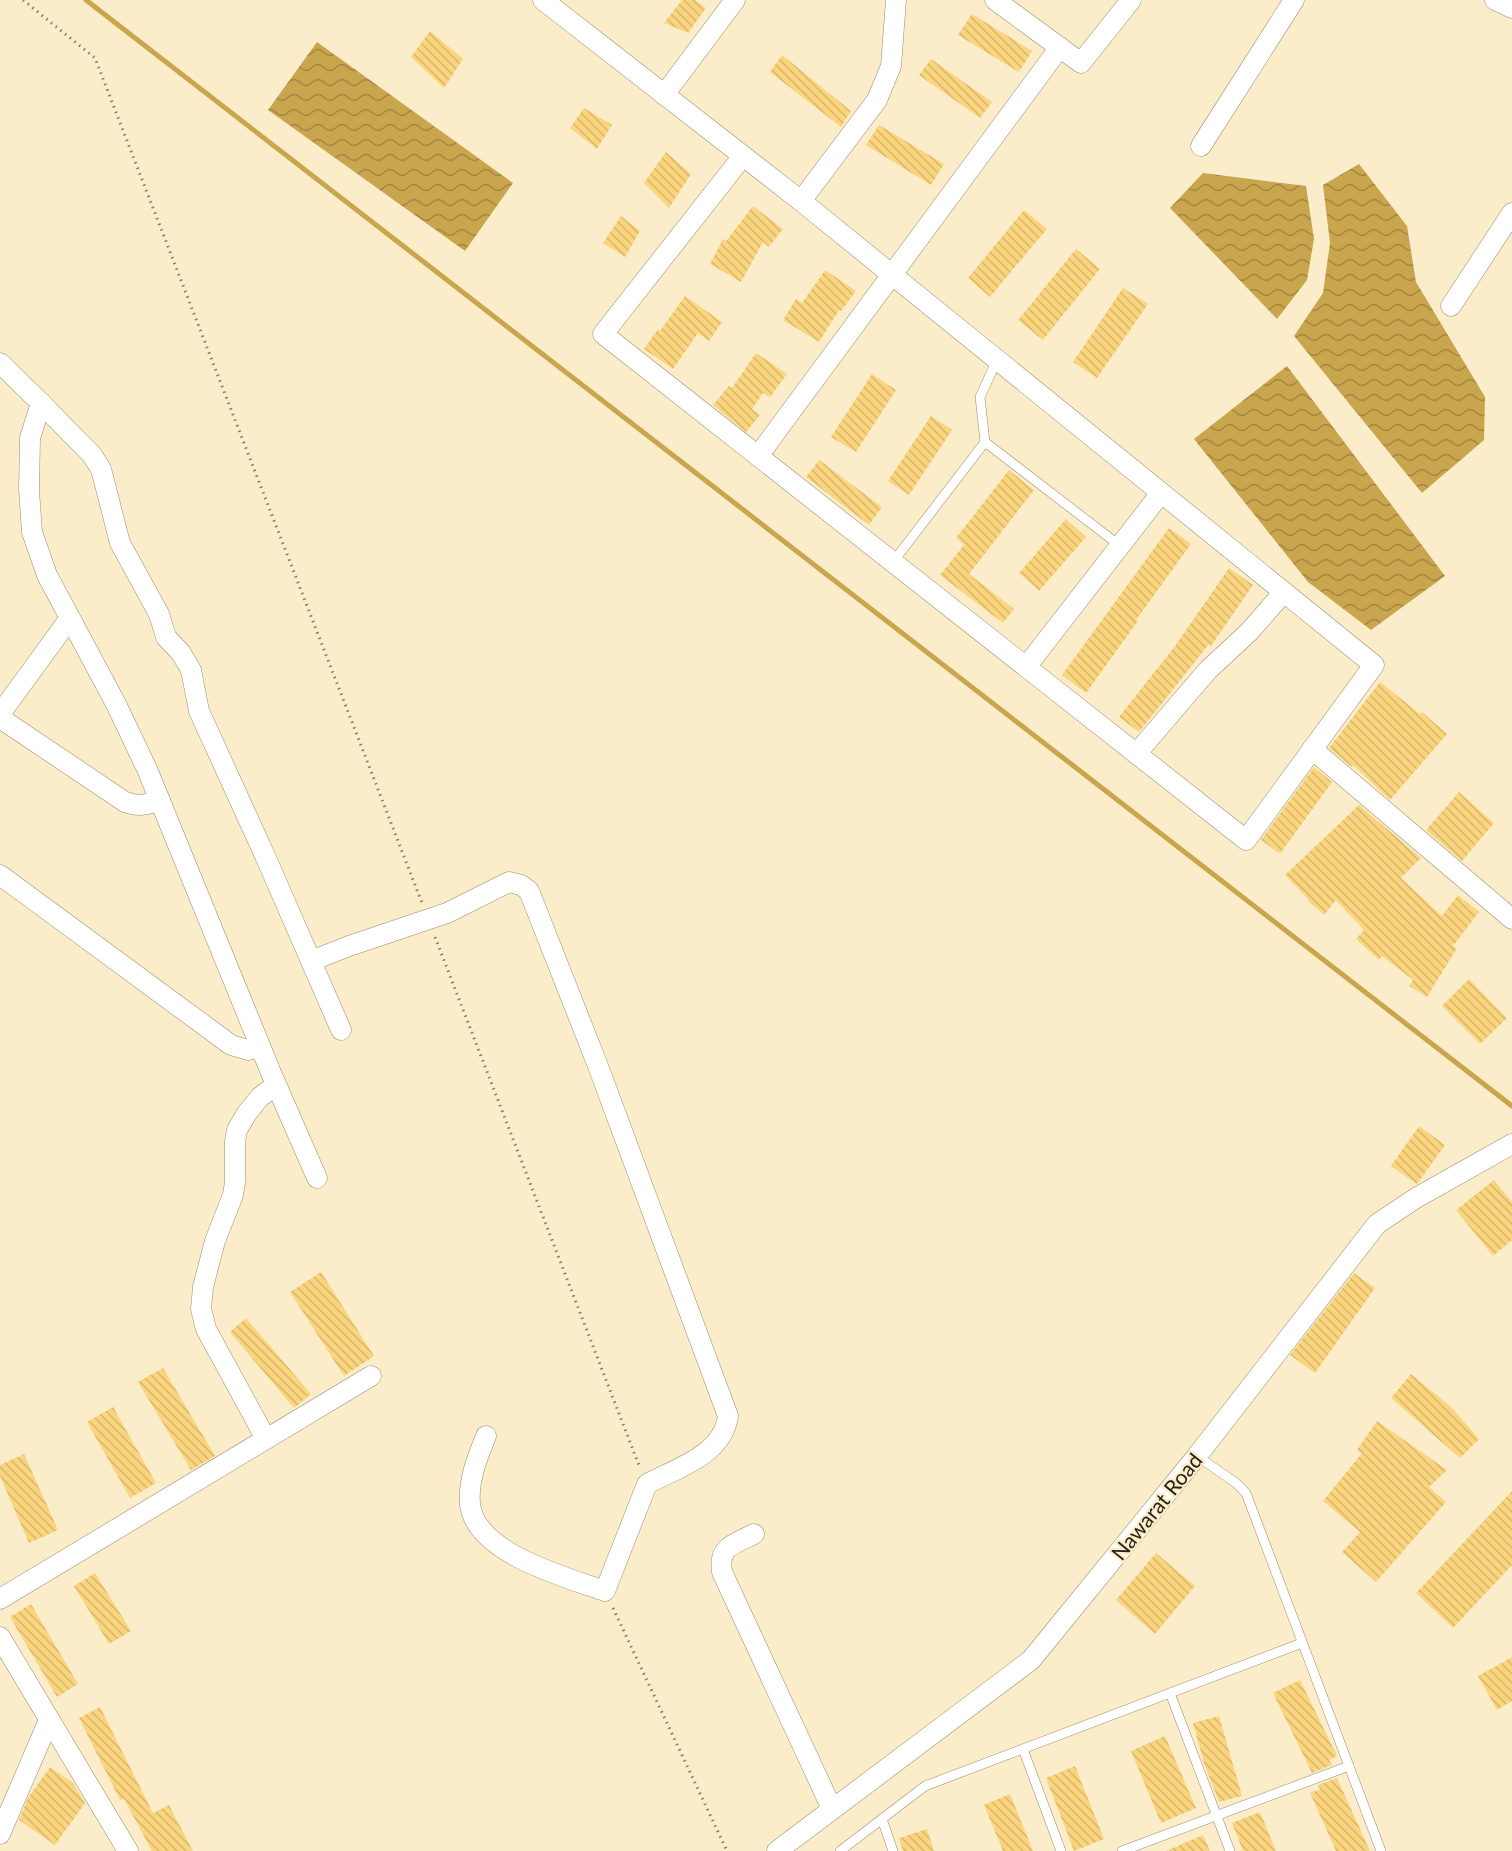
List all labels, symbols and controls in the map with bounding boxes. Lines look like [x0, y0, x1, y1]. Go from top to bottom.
street label: Nawarat Road [1105, 1448, 1207, 1564]

